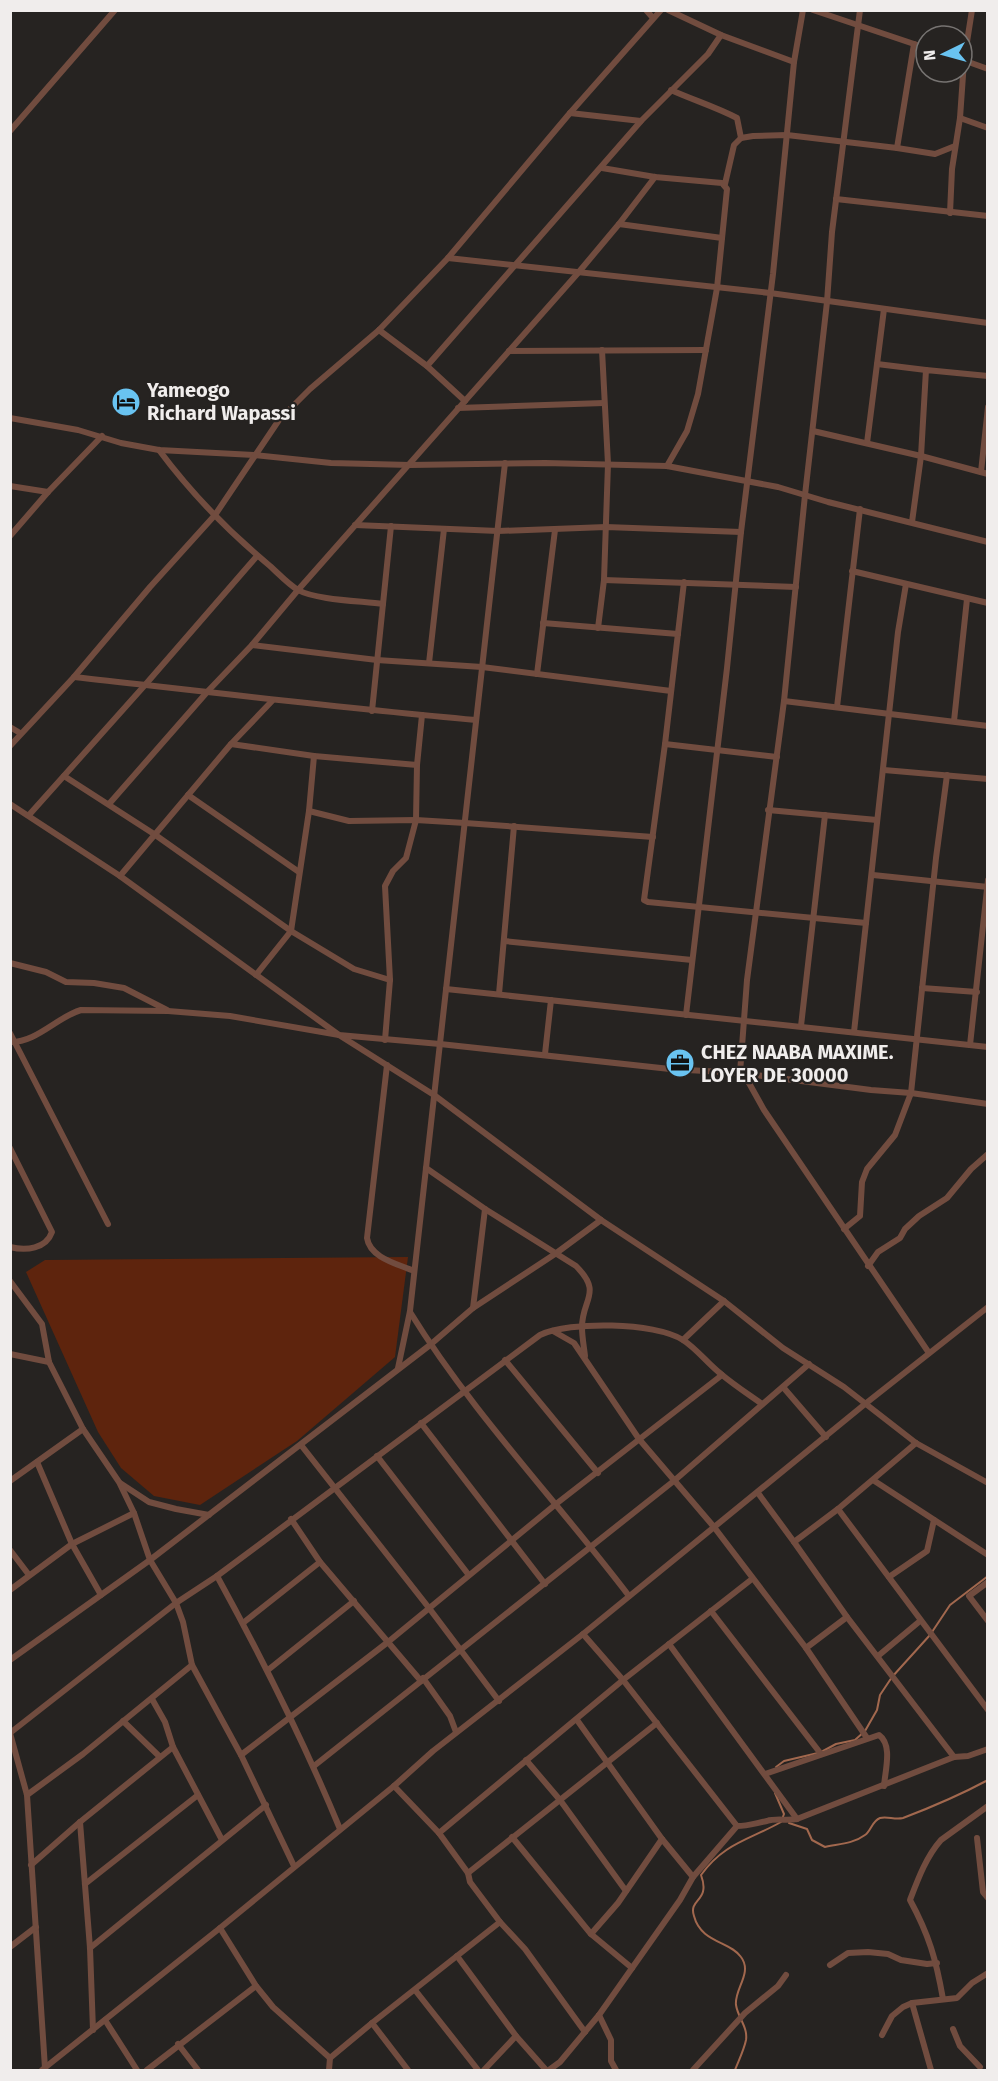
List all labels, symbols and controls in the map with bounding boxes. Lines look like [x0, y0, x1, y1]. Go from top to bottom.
north arrow [914, 24, 974, 84]
text: N [920, 49, 939, 61]
place label: Yameogo Richard Wapassi [146, 378, 296, 425]
hotel icon: Yameogo Richard Wapassi [110, 386, 142, 418]
place label: CHEZ NAABA MAXIME. LOYER DE 30000 [701, 1040, 894, 1087]
office icon: CHEZ NAABA MAXIME. LOYER DE 30000 [664, 1047, 696, 1079]

